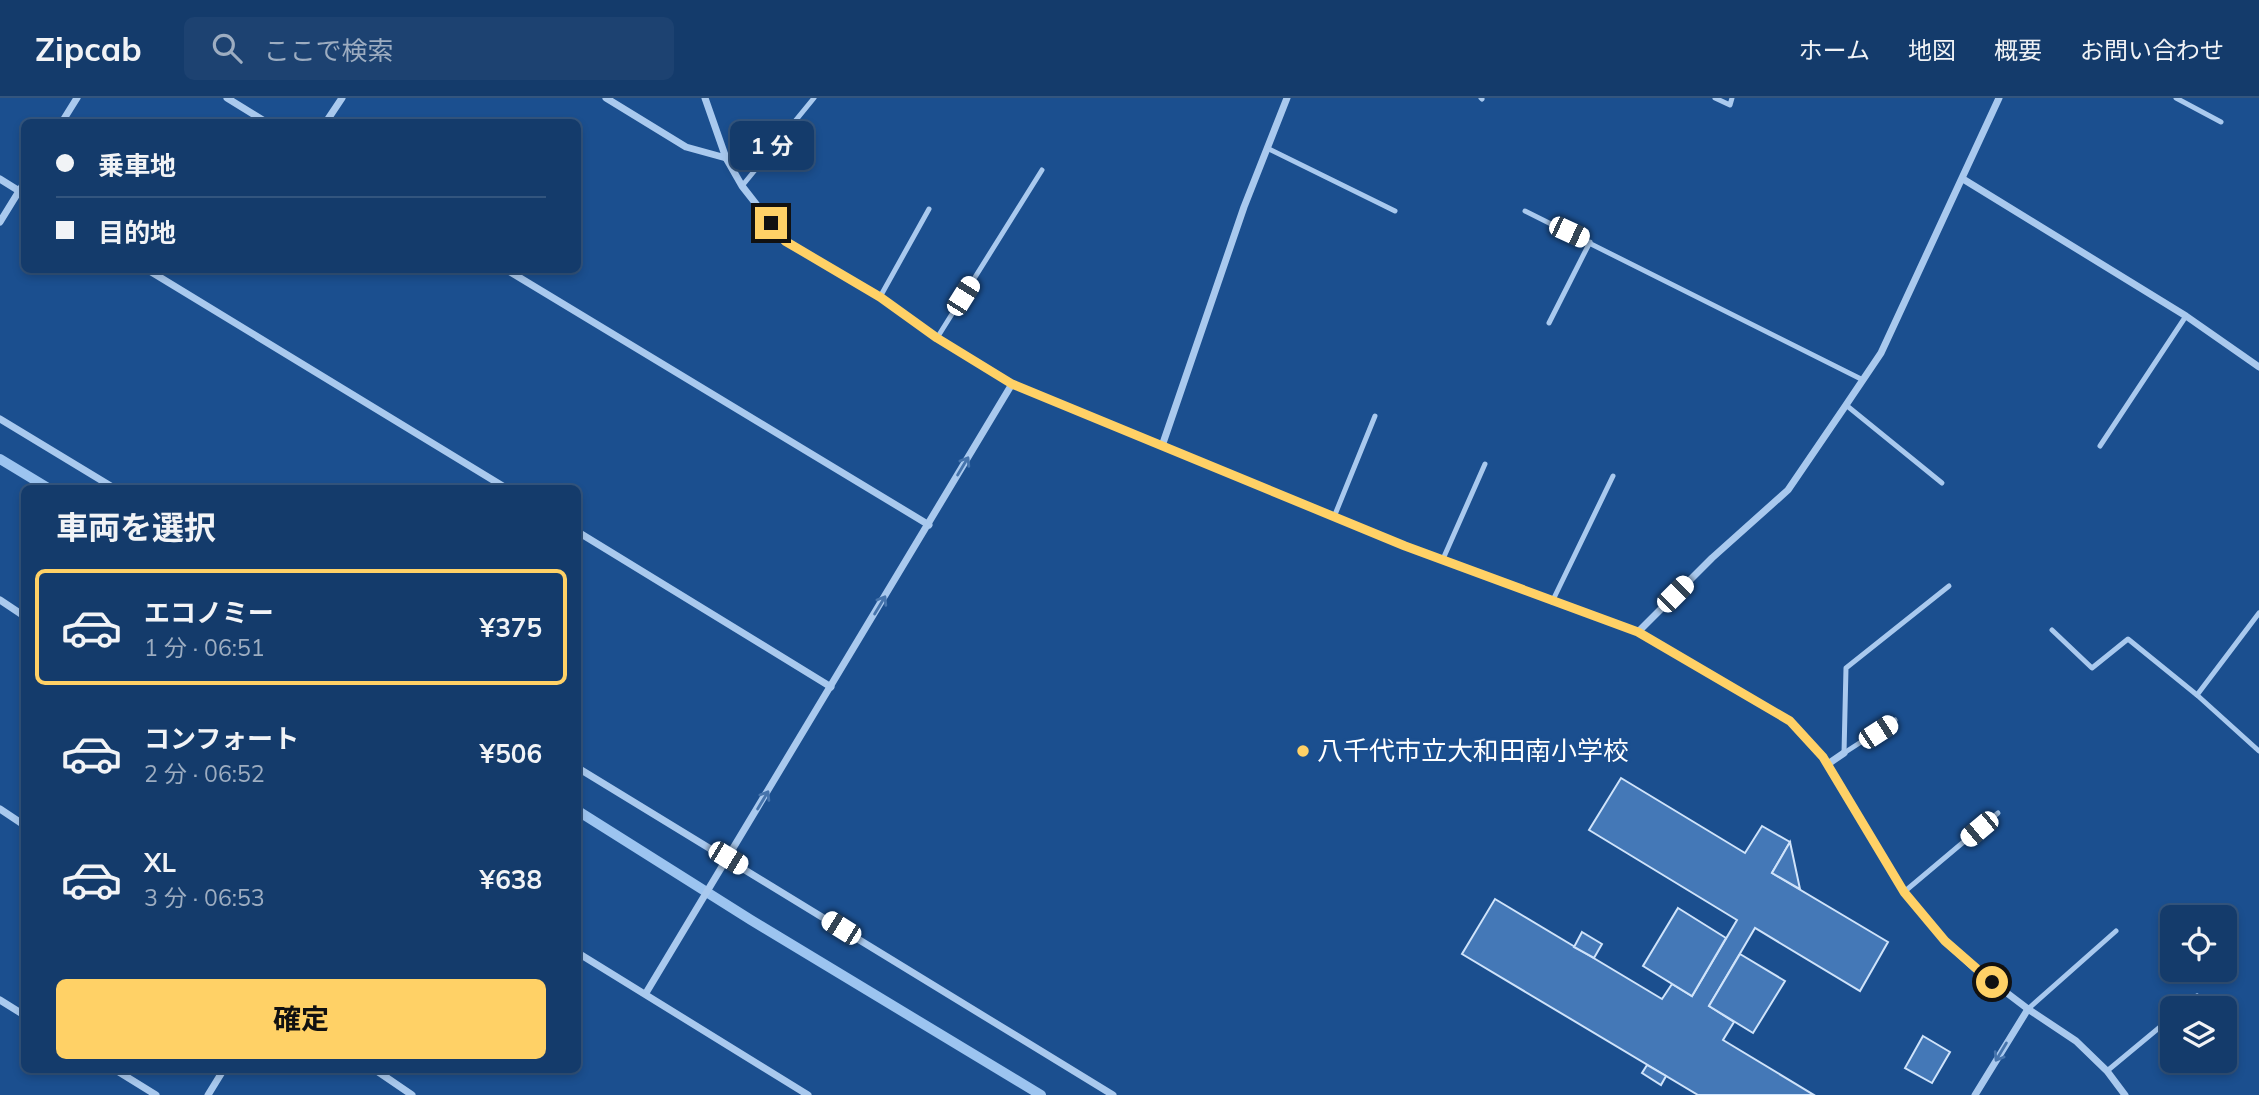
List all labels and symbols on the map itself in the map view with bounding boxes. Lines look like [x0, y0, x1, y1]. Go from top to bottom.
callout: 1 分 [729, 122, 813, 170]
route end [755, 207, 787, 239]
car [1546, 214, 1593, 250]
car [943, 273, 984, 319]
one-way arrow [957, 456, 970, 477]
car [1653, 572, 1698, 616]
one-way arrow [874, 595, 888, 615]
car [1855, 712, 1902, 752]
place label: 八千代市立大和田南小学校 [1317, 734, 1629, 767]
marker: 八千代市立大和田南小学校 [1295, 743, 1311, 759]
one-way arrow [757, 790, 771, 810]
car [1957, 807, 2002, 851]
car [705, 838, 752, 878]
car [818, 908, 865, 948]
route start [1976, 966, 2008, 998]
one-way arrow [1994, 1041, 2008, 1061]

